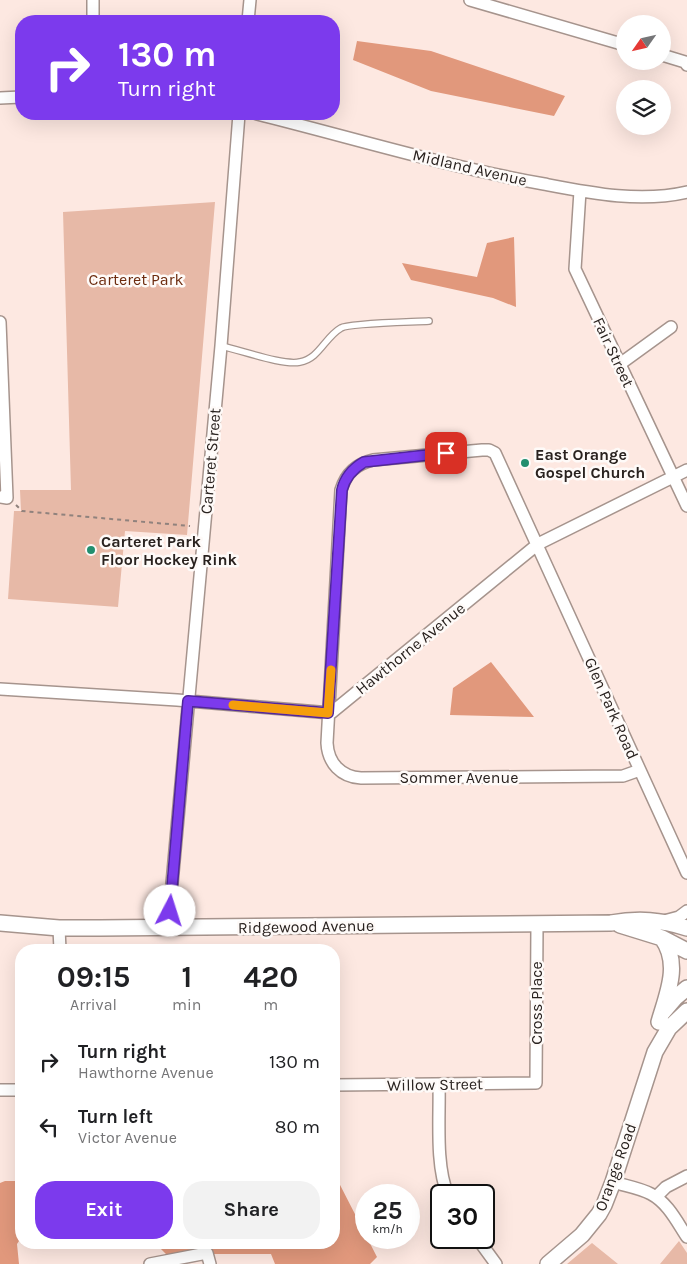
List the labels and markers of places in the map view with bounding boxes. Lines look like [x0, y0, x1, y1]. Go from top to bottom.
pin [425, 432, 467, 474]
place label: East Orange Gospel Church [535, 445, 645, 482]
marker: East Orange Gospel Church [519, 457, 531, 469]
place label: Carteret Park Floor Hockey Rink [101, 532, 237, 569]
marker: Carteret Park Floor Hockey Rink [85, 544, 97, 556]

